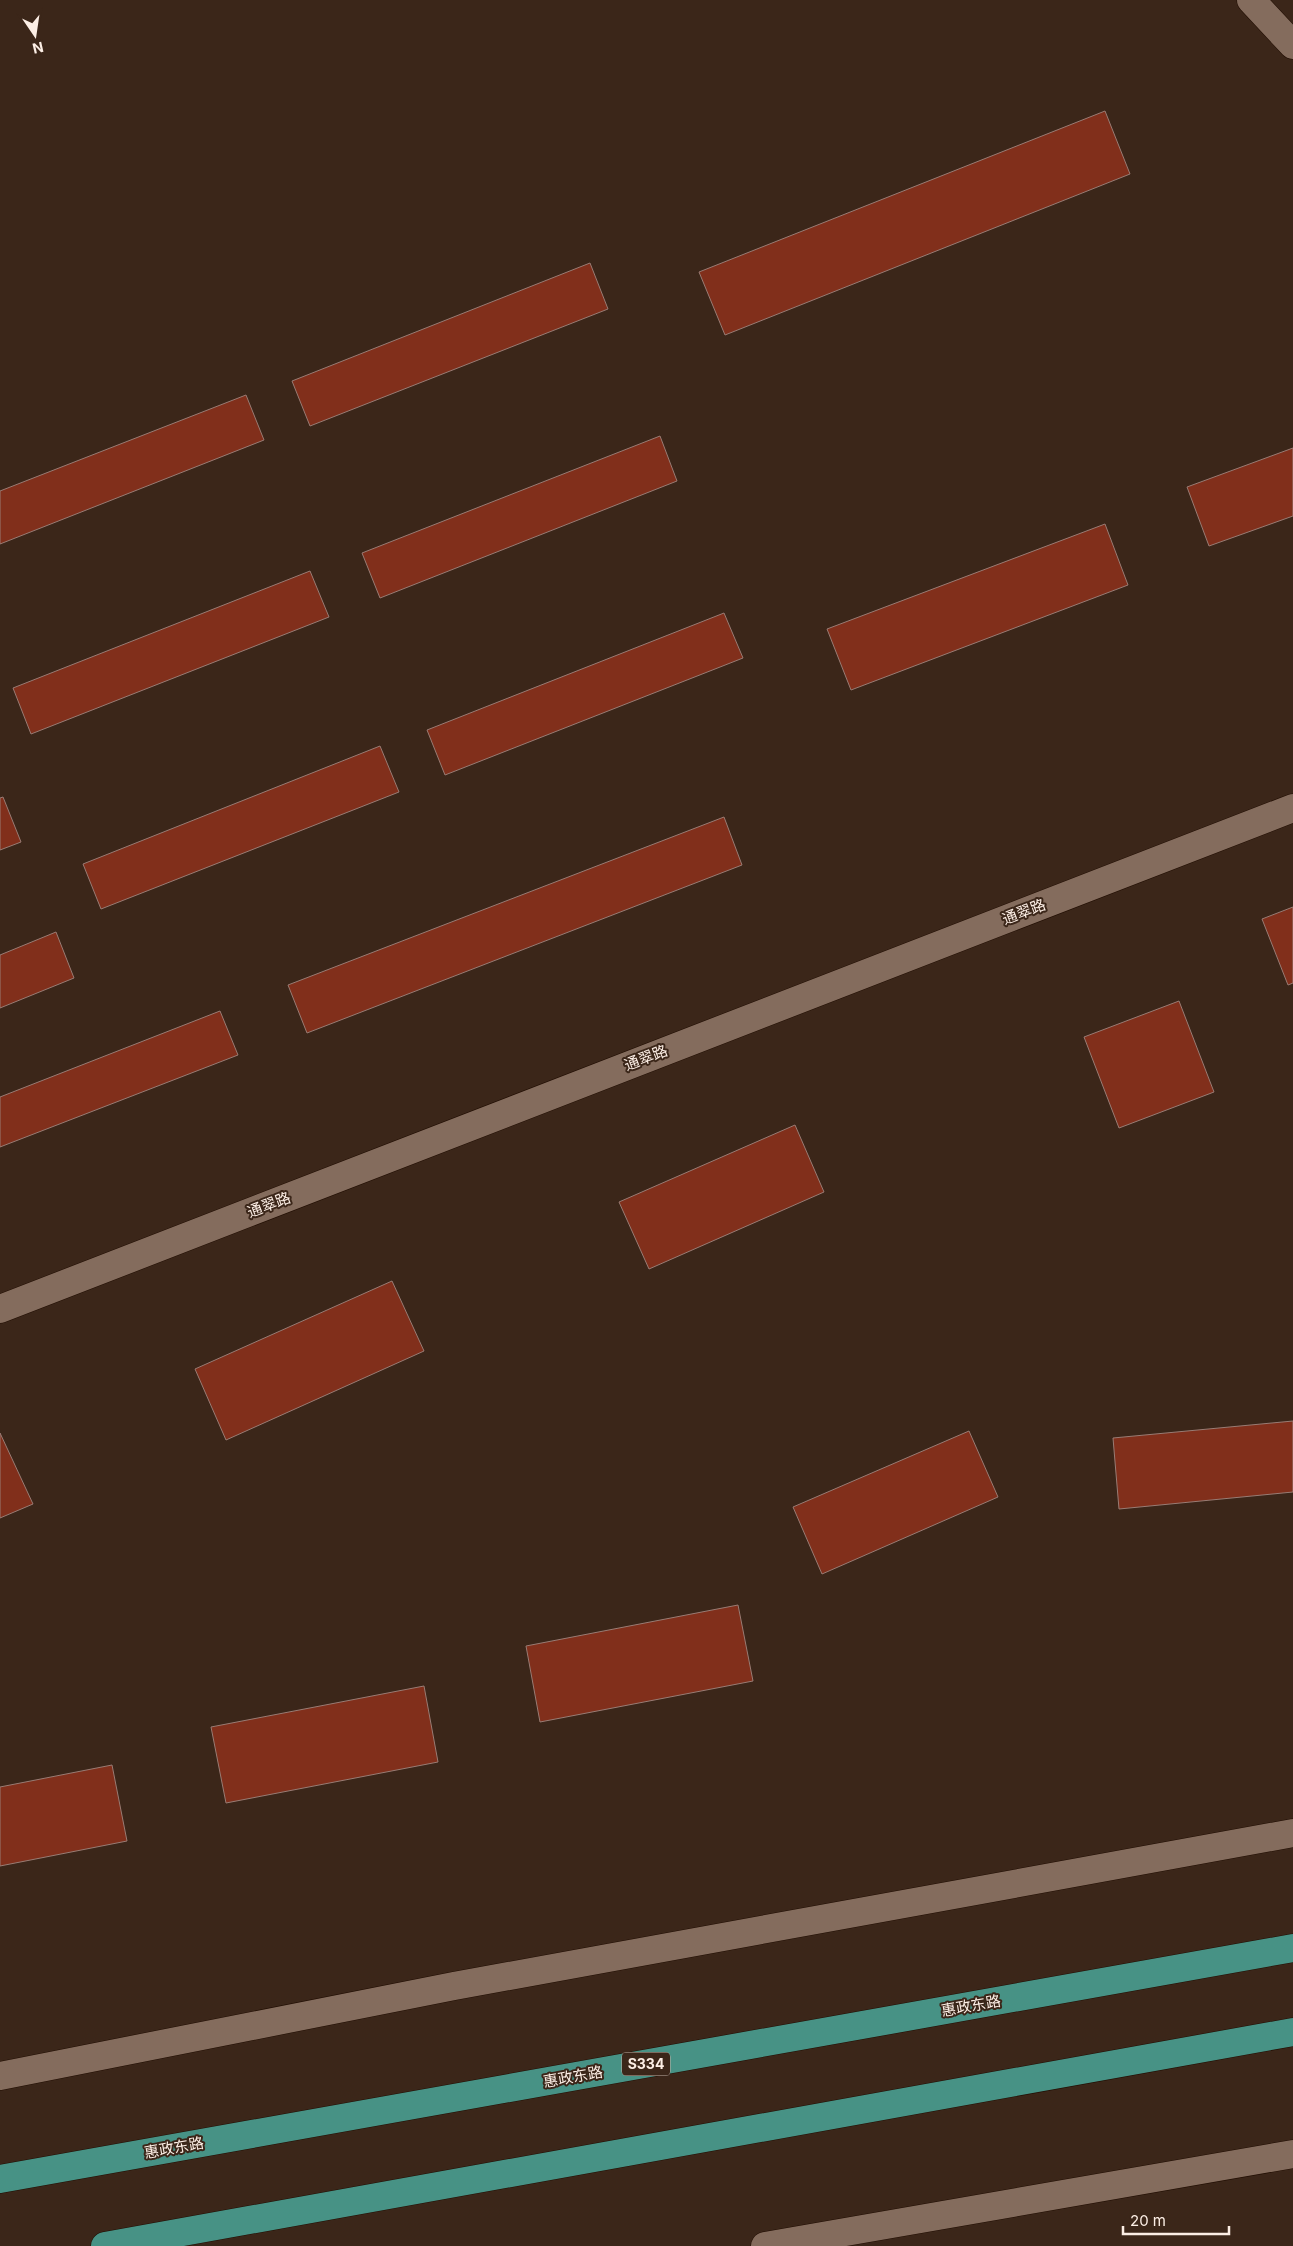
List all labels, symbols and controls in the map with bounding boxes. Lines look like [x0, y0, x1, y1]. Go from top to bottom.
north arrow [10, 10, 60, 60]
text: N [31, 39, 45, 58]
street label: 通翠路 [999, 895, 1048, 928]
street label: 通翠路 [621, 1041, 670, 1074]
street label: 通翠路 [244, 1188, 293, 1221]
street label: 惠政东路 [940, 1991, 1002, 2020]
road number: S334 [622, 2052, 670, 2076]
street label: 惠政东路 [542, 2062, 604, 2091]
street label: 惠政东路 [143, 2133, 205, 2162]
scale bar [1123, 2204, 1229, 2236]
text: 20 m [1130, 2211, 1166, 2230]

